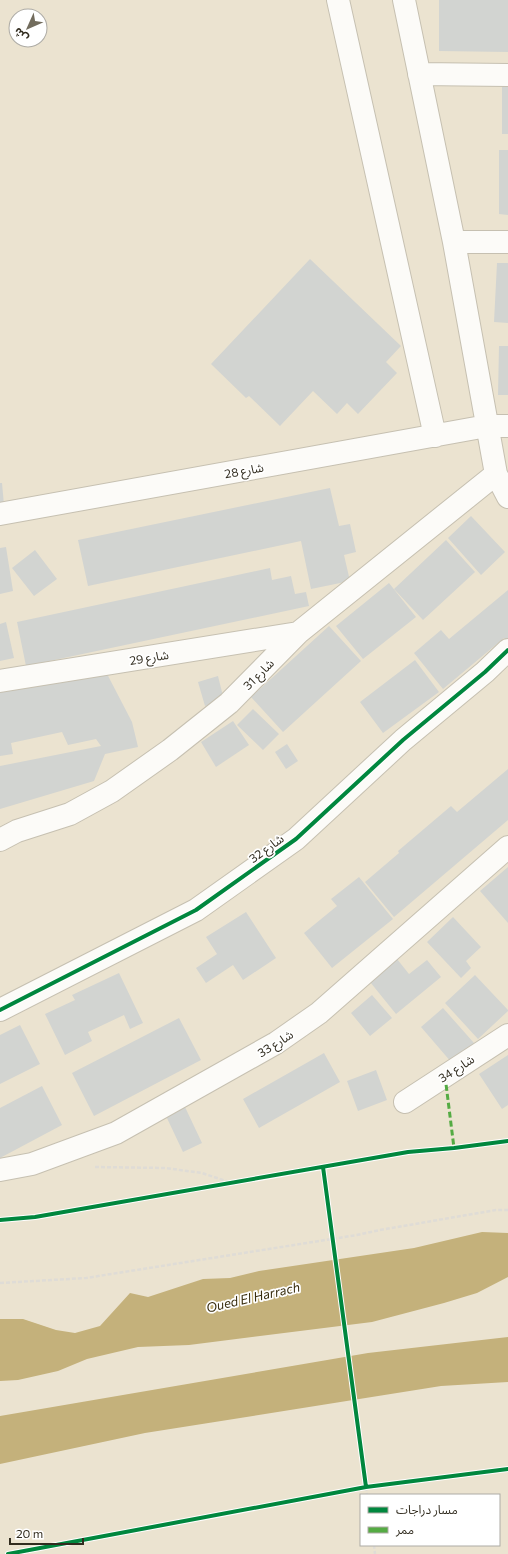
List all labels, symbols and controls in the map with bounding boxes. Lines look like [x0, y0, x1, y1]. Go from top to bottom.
north arrow [8, 8, 48, 48]
text: ش [11, 25, 31, 45]
street label: شارع 28 [223, 460, 265, 483]
street label: شارع 29 [128, 647, 170, 670]
street label: شارع 31 [240, 656, 278, 694]
street label: شارع 32 [246, 831, 288, 868]
street label: شارع 33 [255, 1027, 297, 1062]
street label: شارع 34 [436, 1051, 478, 1087]
water label: Oued El Harrach [205, 1278, 301, 1316]
legend [360, 1494, 500, 1546]
text: مسار دراجات [396, 1502, 458, 1517]
scale bar [10, 1520, 83, 1546]
text: ممر [395, 1522, 414, 1537]
text: 20 m [16, 1526, 43, 1540]

